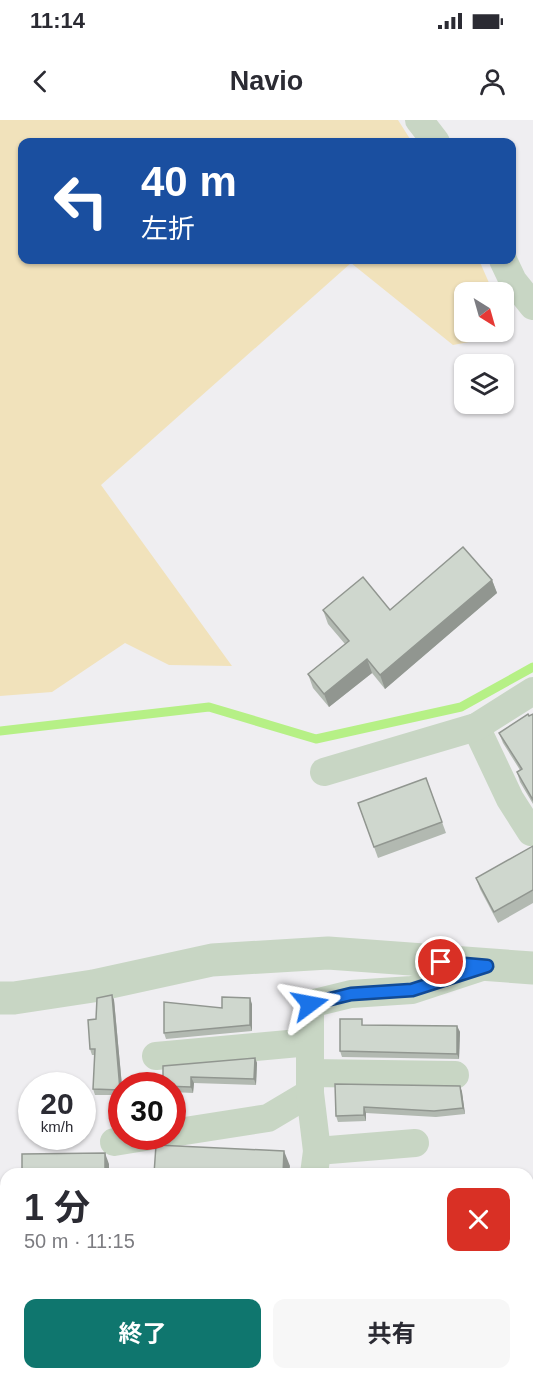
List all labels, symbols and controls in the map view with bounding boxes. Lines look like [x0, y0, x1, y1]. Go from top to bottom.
text: 11:14 [30, 8, 85, 33]
icon: back [24, 65, 57, 98]
icon: person [476, 65, 509, 98]
text: Navio [230, 66, 303, 96]
text: 40 m [141, 158, 237, 205]
icon: left [42, 162, 120, 240]
text: 左折 [141, 214, 195, 244]
north arrow [454, 282, 514, 342]
map controls [454, 282, 514, 414]
button: layers [454, 354, 514, 414]
pin [415, 936, 466, 987]
icon: arrive [424, 945, 457, 978]
position arrow [278, 972, 342, 1036]
speed limit sign: 30 [108, 1072, 186, 1150]
text: 20 [40, 1087, 74, 1120]
text: km/h [41, 1118, 73, 1135]
text: 1 分 [24, 1187, 90, 1228]
button: close [447, 1188, 510, 1251]
text: 50 m · 11:15 [24, 1230, 135, 1252]
button: 終了 [24, 1299, 261, 1368]
button: 共有 [273, 1299, 510, 1368]

